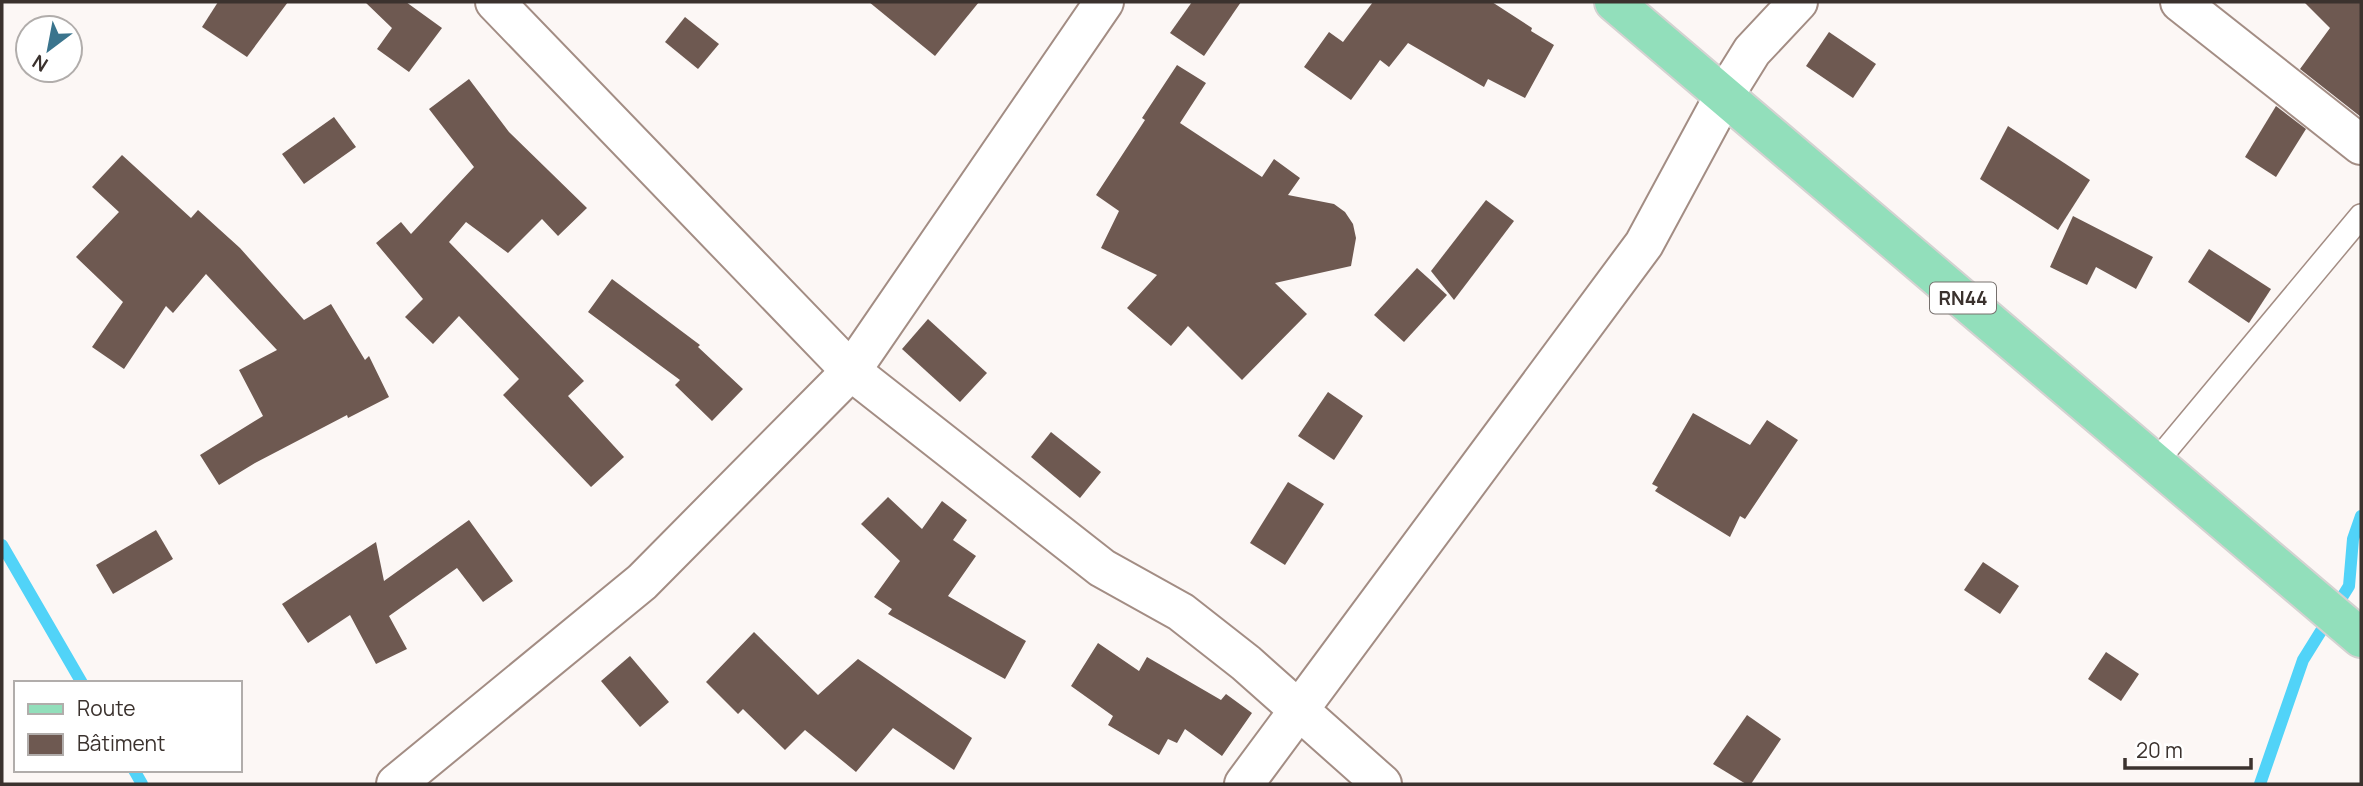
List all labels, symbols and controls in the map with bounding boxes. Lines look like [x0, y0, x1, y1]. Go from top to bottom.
north arrow [14, 14, 84, 84]
text: N [27, 49, 53, 78]
road number: RN44 [1930, 282, 1996, 314]
legend [14, 681, 242, 772]
text: Route [77, 694, 135, 722]
scale bar [2125, 726, 2251, 770]
text: Bâtiment [77, 729, 165, 757]
text: 20 m [2136, 736, 2183, 764]

